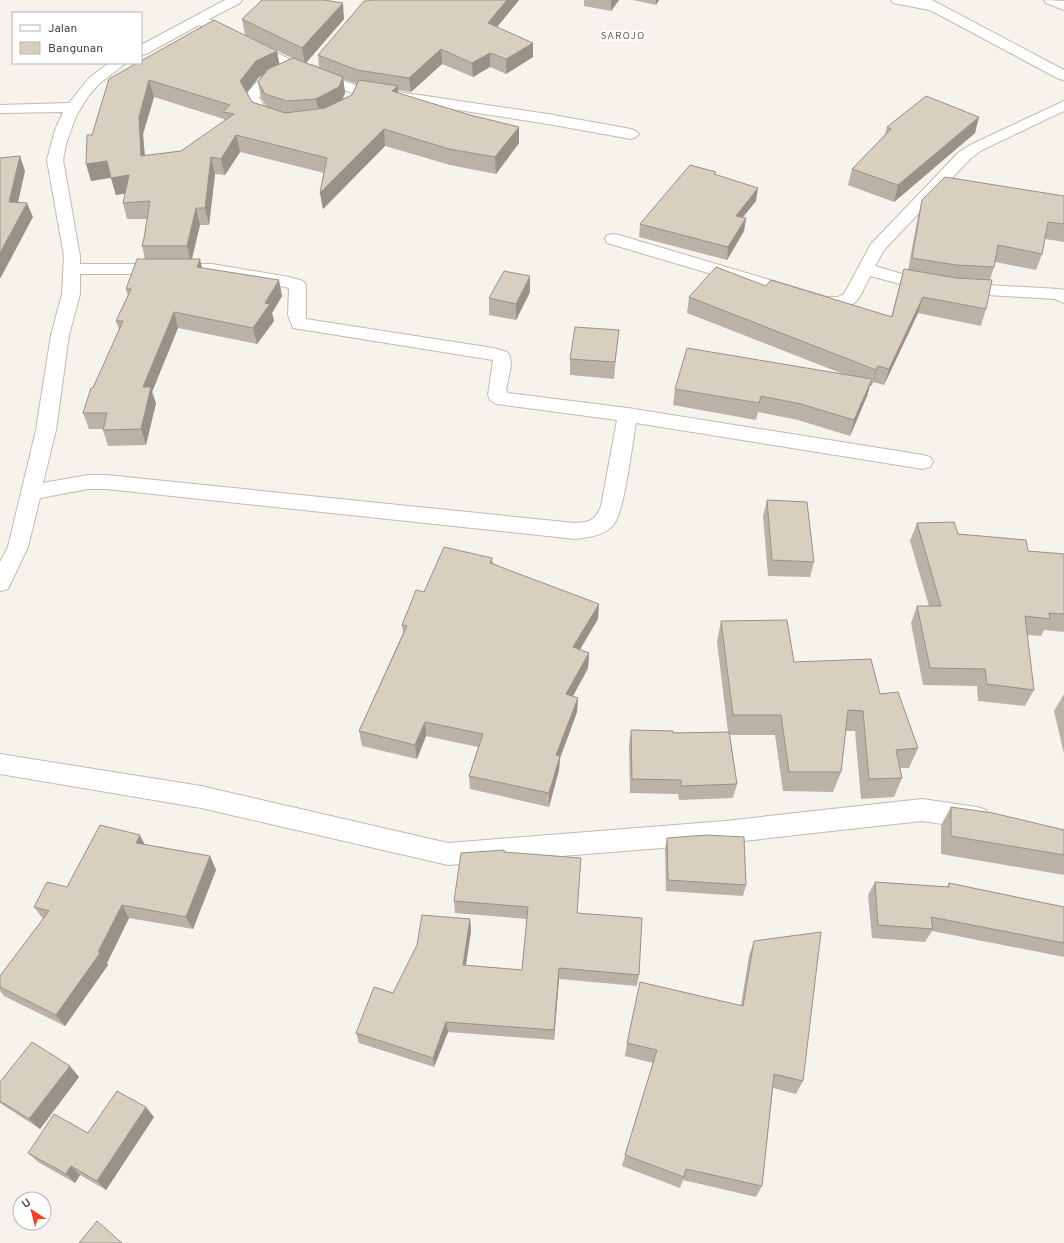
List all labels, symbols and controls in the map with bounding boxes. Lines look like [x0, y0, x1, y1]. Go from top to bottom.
legend [12, 12, 142, 64]
text: Jalan [48, 21, 77, 37]
district label: SAROJO [601, 30, 645, 43]
text: Bangunan [48, 41, 103, 57]
north arrow [12, 1191, 52, 1231]
text: U [19, 1196, 34, 1212]

